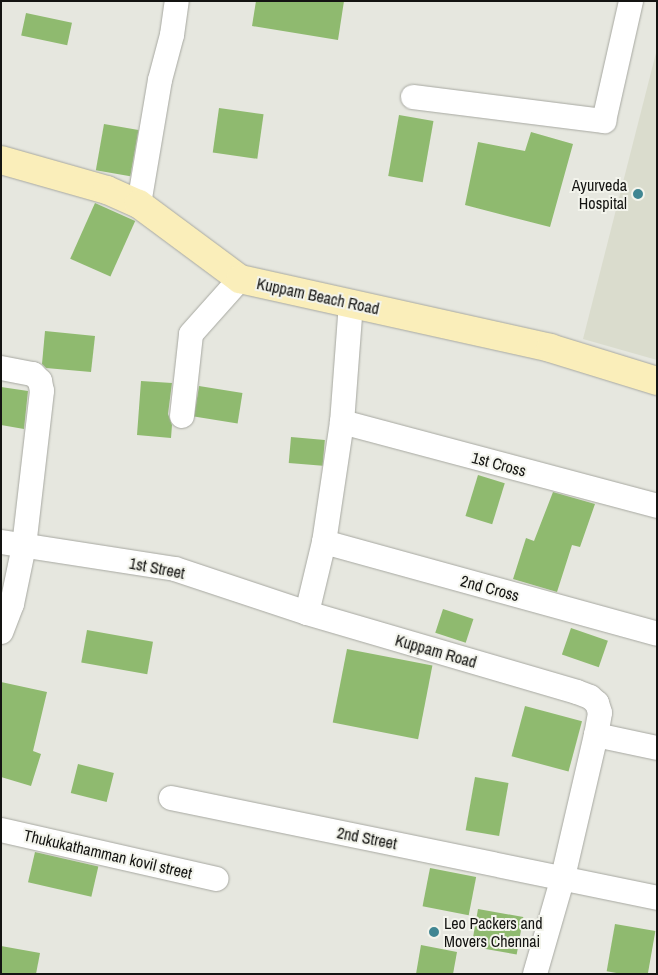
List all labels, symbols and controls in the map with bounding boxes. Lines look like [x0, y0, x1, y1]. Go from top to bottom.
place label: Ayurveda Hospital [572, 175, 627, 213]
marker: Ayurveda Hospital [631, 187, 645, 201]
street label: Kuppam Beach Road [255, 274, 381, 318]
street label: 1st Cross [470, 448, 528, 480]
street label: 1st Street [128, 553, 186, 583]
street label: 2nd Cross [459, 571, 521, 605]
street label: Kuppam Road [393, 630, 479, 672]
street label: 2nd Street [335, 823, 399, 853]
street label: Thukukathamman kovil street [22, 825, 194, 883]
place label: Leo Packers and Movers Chennai [444, 913, 542, 951]
marker: Leo Packers and Movers Chennai [428, 926, 440, 938]

